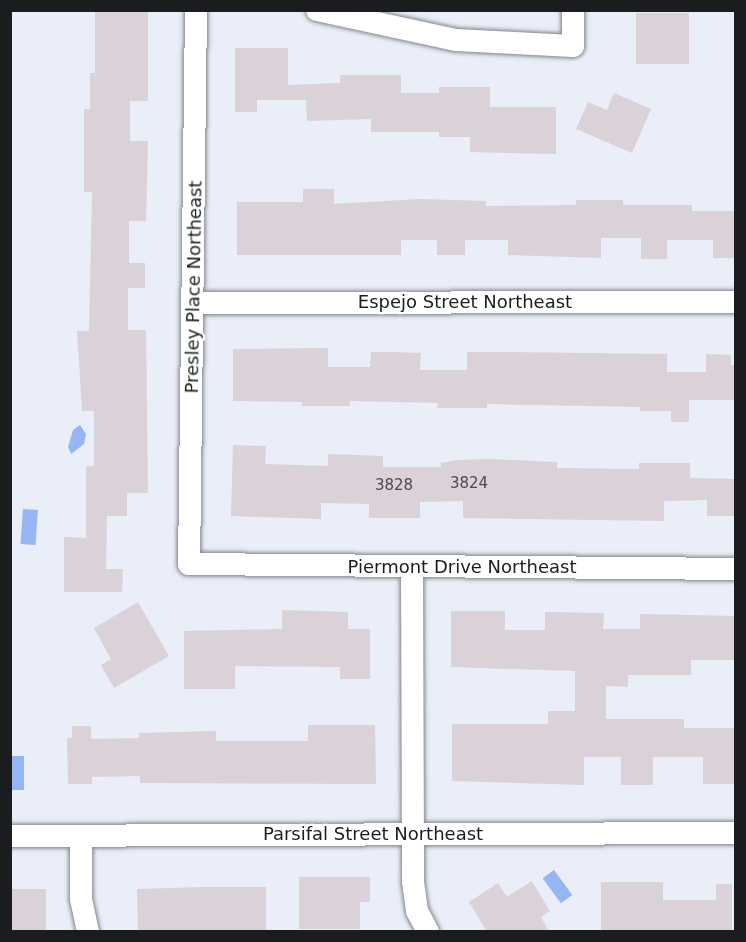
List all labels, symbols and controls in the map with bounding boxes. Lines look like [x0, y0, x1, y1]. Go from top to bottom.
street label: Presley Place Northeast [181, 180, 207, 394]
street label: Espejo Street Northeast [358, 291, 572, 313]
house number: 3824 [450, 475, 488, 493]
house number: 3828 [375, 477, 413, 495]
street label: Piermont Drive Northeast [348, 556, 576, 578]
street label: Parsifal Street Northeast [263, 823, 483, 845]

